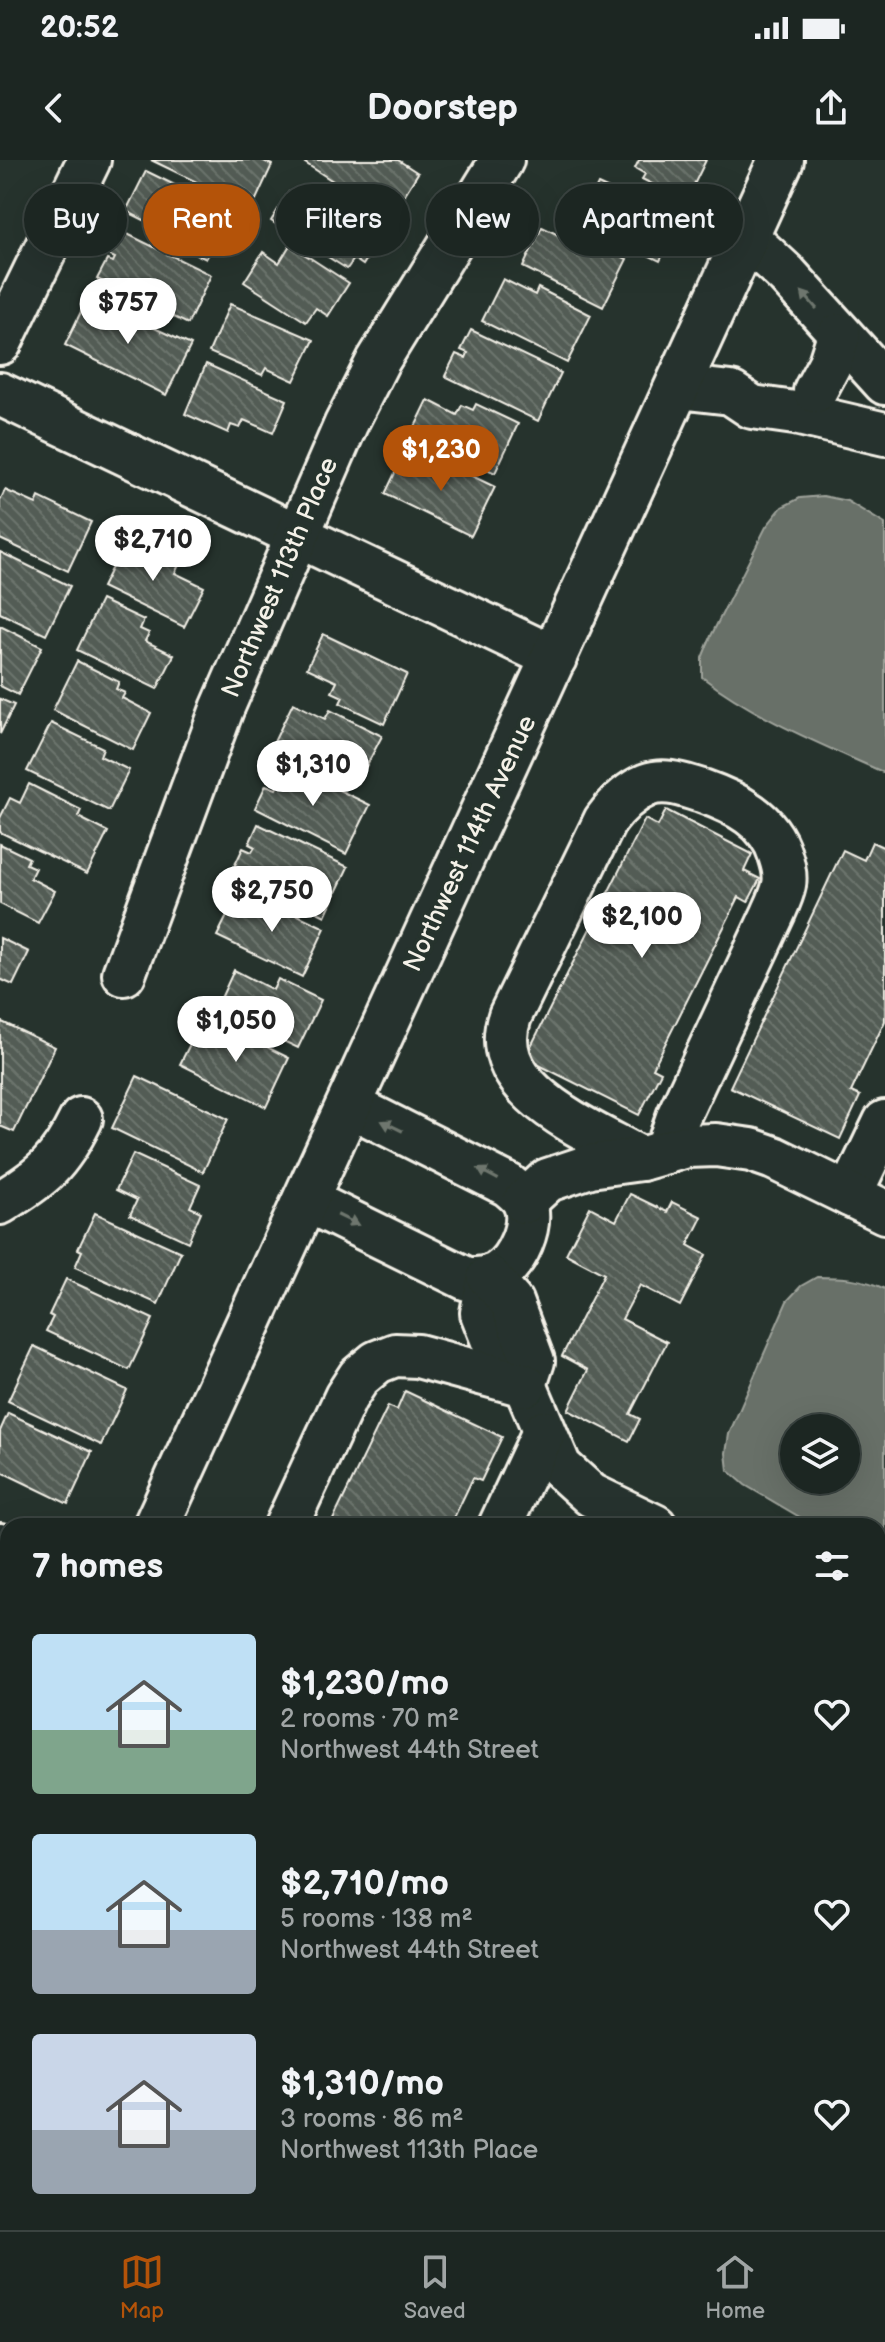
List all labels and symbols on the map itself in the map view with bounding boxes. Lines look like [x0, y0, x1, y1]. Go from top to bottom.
pin: $757 [81, 278, 175, 346]
one-way arrow [801, 290, 818, 310]
pin: $1,230 [376, 425, 506, 493]
street label: Northwest 113th Place [216, 453, 345, 702]
pin: $2,710 [88, 515, 218, 583]
street label: Northwest 114th Avenue [397, 711, 543, 977]
pin: $1,310 [248, 740, 378, 808]
pin: $2,750 [207, 866, 337, 934]
pin: $2,100 [577, 892, 707, 960]
pin: $1,050 [171, 996, 301, 1064]
one-way arrow [381, 1119, 404, 1133]
one-way arrow [476, 1167, 499, 1180]
one-way arrow [336, 1213, 359, 1227]

